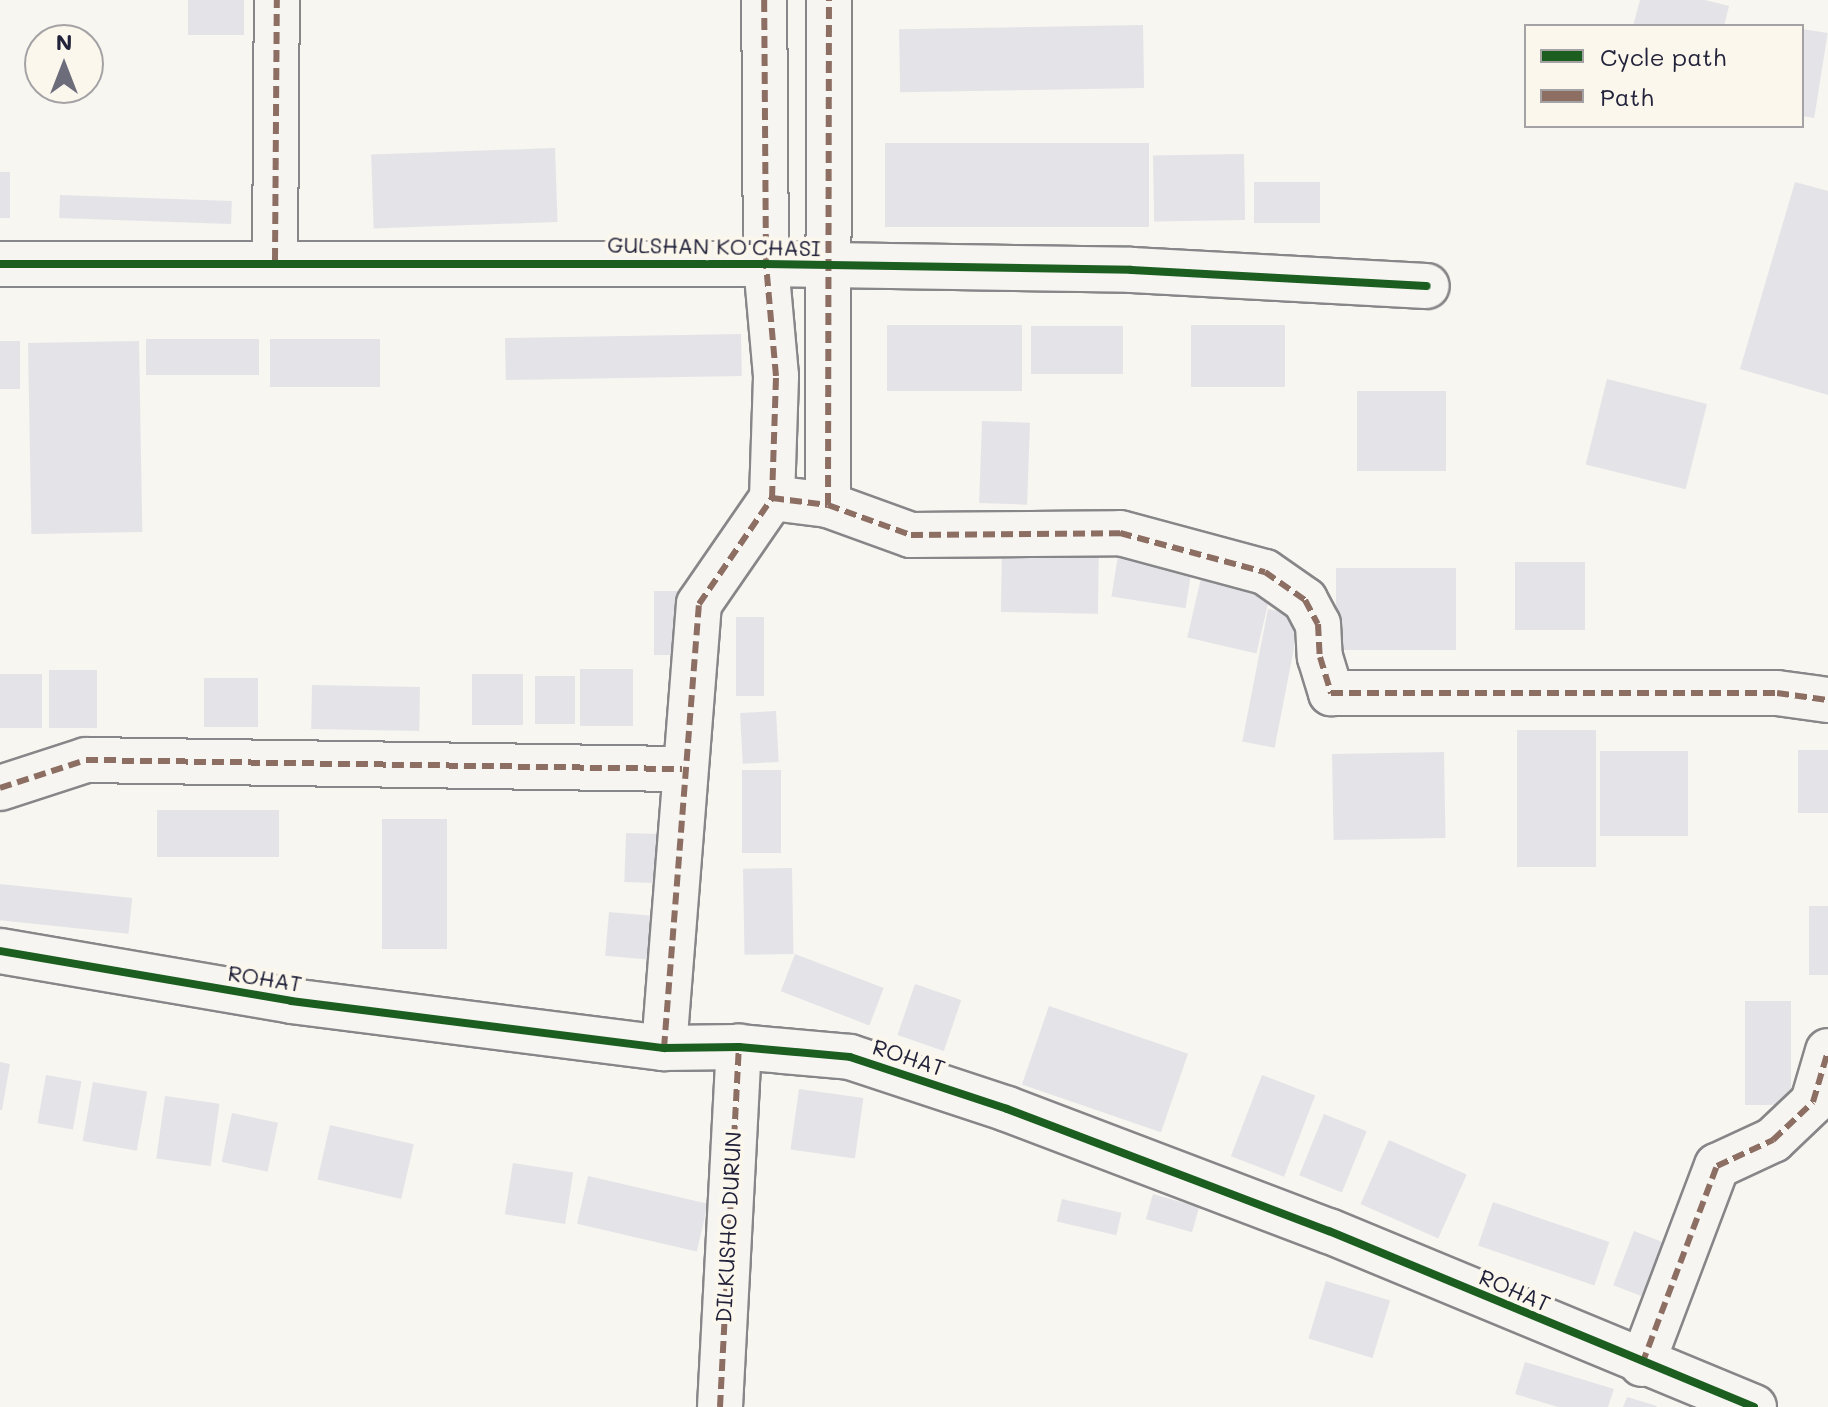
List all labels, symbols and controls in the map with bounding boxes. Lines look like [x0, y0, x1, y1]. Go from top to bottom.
north arrow [24, 24, 104, 104]
legend [1524, 24, 1804, 128]
text: N [56, 27, 72, 56]
text: Cycle path [1600, 41, 1726, 72]
text: Path [1600, 81, 1654, 112]
street label: GULSHAN KO'CHASI [607, 231, 821, 261]
street label: ROHAT [226, 959, 304, 997]
street label: ROHAT [869, 1033, 949, 1081]
street label: DILKUSHO DURUN [710, 1131, 746, 1323]
street label: ROHAT [1475, 1263, 1555, 1317]

